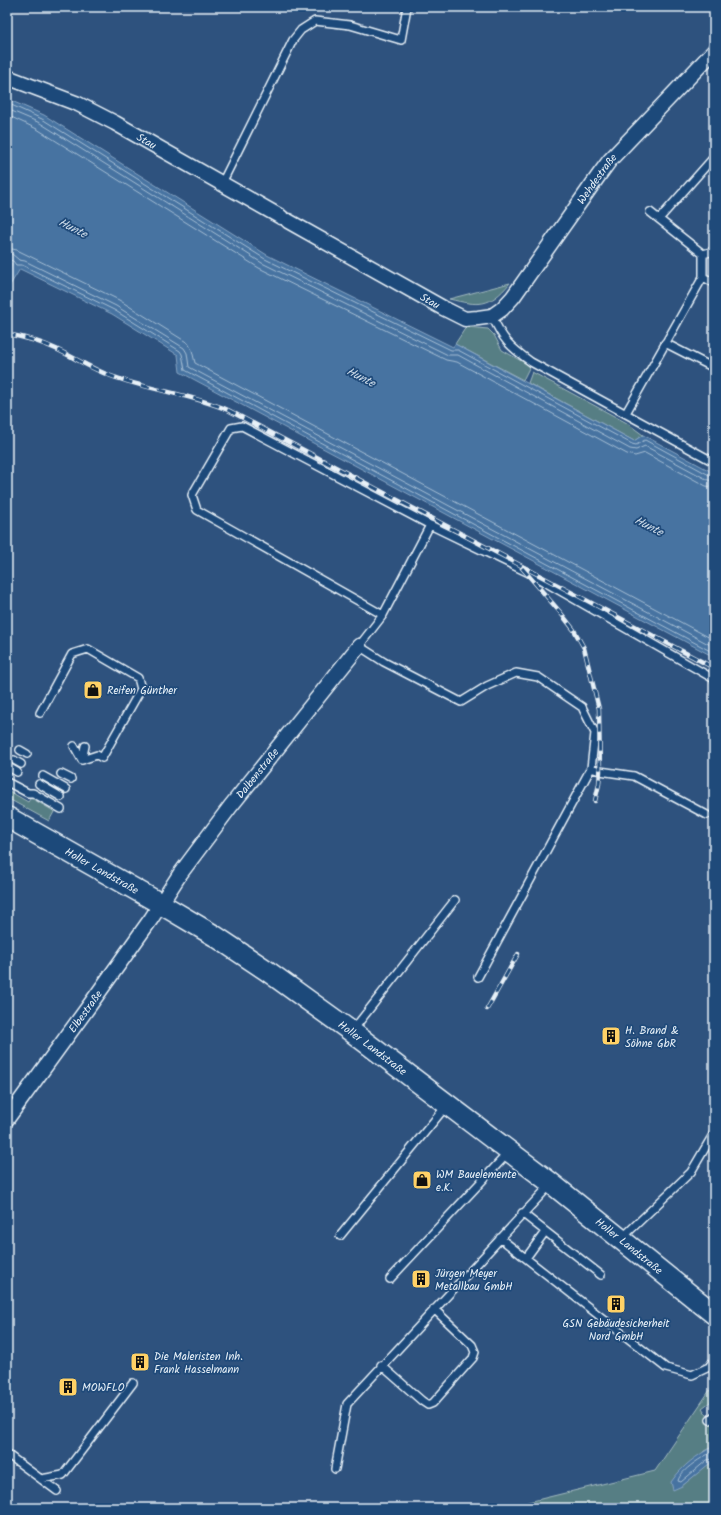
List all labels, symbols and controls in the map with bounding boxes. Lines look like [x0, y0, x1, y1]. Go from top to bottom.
street label: Stau [133, 129, 160, 155]
street label: Wehdestraße [573, 150, 622, 208]
water label: Hunte [55, 213, 92, 245]
street label: Stau [416, 289, 444, 315]
water label: Hunte [343, 362, 380, 394]
water label: Hunte [631, 511, 668, 543]
shop icon: Reifen Günther [82, 679, 104, 701]
place label: Reifen Günther [107, 682, 178, 700]
street label: Dalbenstraße [232, 744, 284, 803]
street label: Holler Landstraße [61, 843, 142, 900]
street label: Elbestraße [64, 987, 108, 1037]
street label: Holler Landstraße [334, 1017, 410, 1081]
place label: H. Brand & Söhne GbR [625, 1022, 679, 1053]
building icon: H. Brand & Söhne GbR [600, 1025, 622, 1047]
place label: WM Bauelemente e.K. [436, 1166, 517, 1197]
shop icon: WM Bauelemente e.K. [411, 1169, 433, 1191]
street label: Holler Landstraße [591, 1214, 666, 1279]
place label: Jürgen Meyer Metallbau GmbH [435, 1265, 513, 1296]
building icon: Jürgen Meyer Metallbau GmbH [410, 1268, 432, 1290]
building icon: GSN Gebäudesicherheit Nord GmbH [605, 1293, 627, 1315]
place label: GSN Gebäudesicherheit Nord GmbH [562, 1315, 670, 1346]
place label: Die Maleristen Inh. Frank Hasselmann [154, 1348, 243, 1379]
building icon: Die Maleristen Inh. Frank Hasselmann [129, 1351, 151, 1373]
building icon: MOWFLO [57, 1376, 79, 1398]
place label: MOWFLO [82, 1379, 125, 1397]

